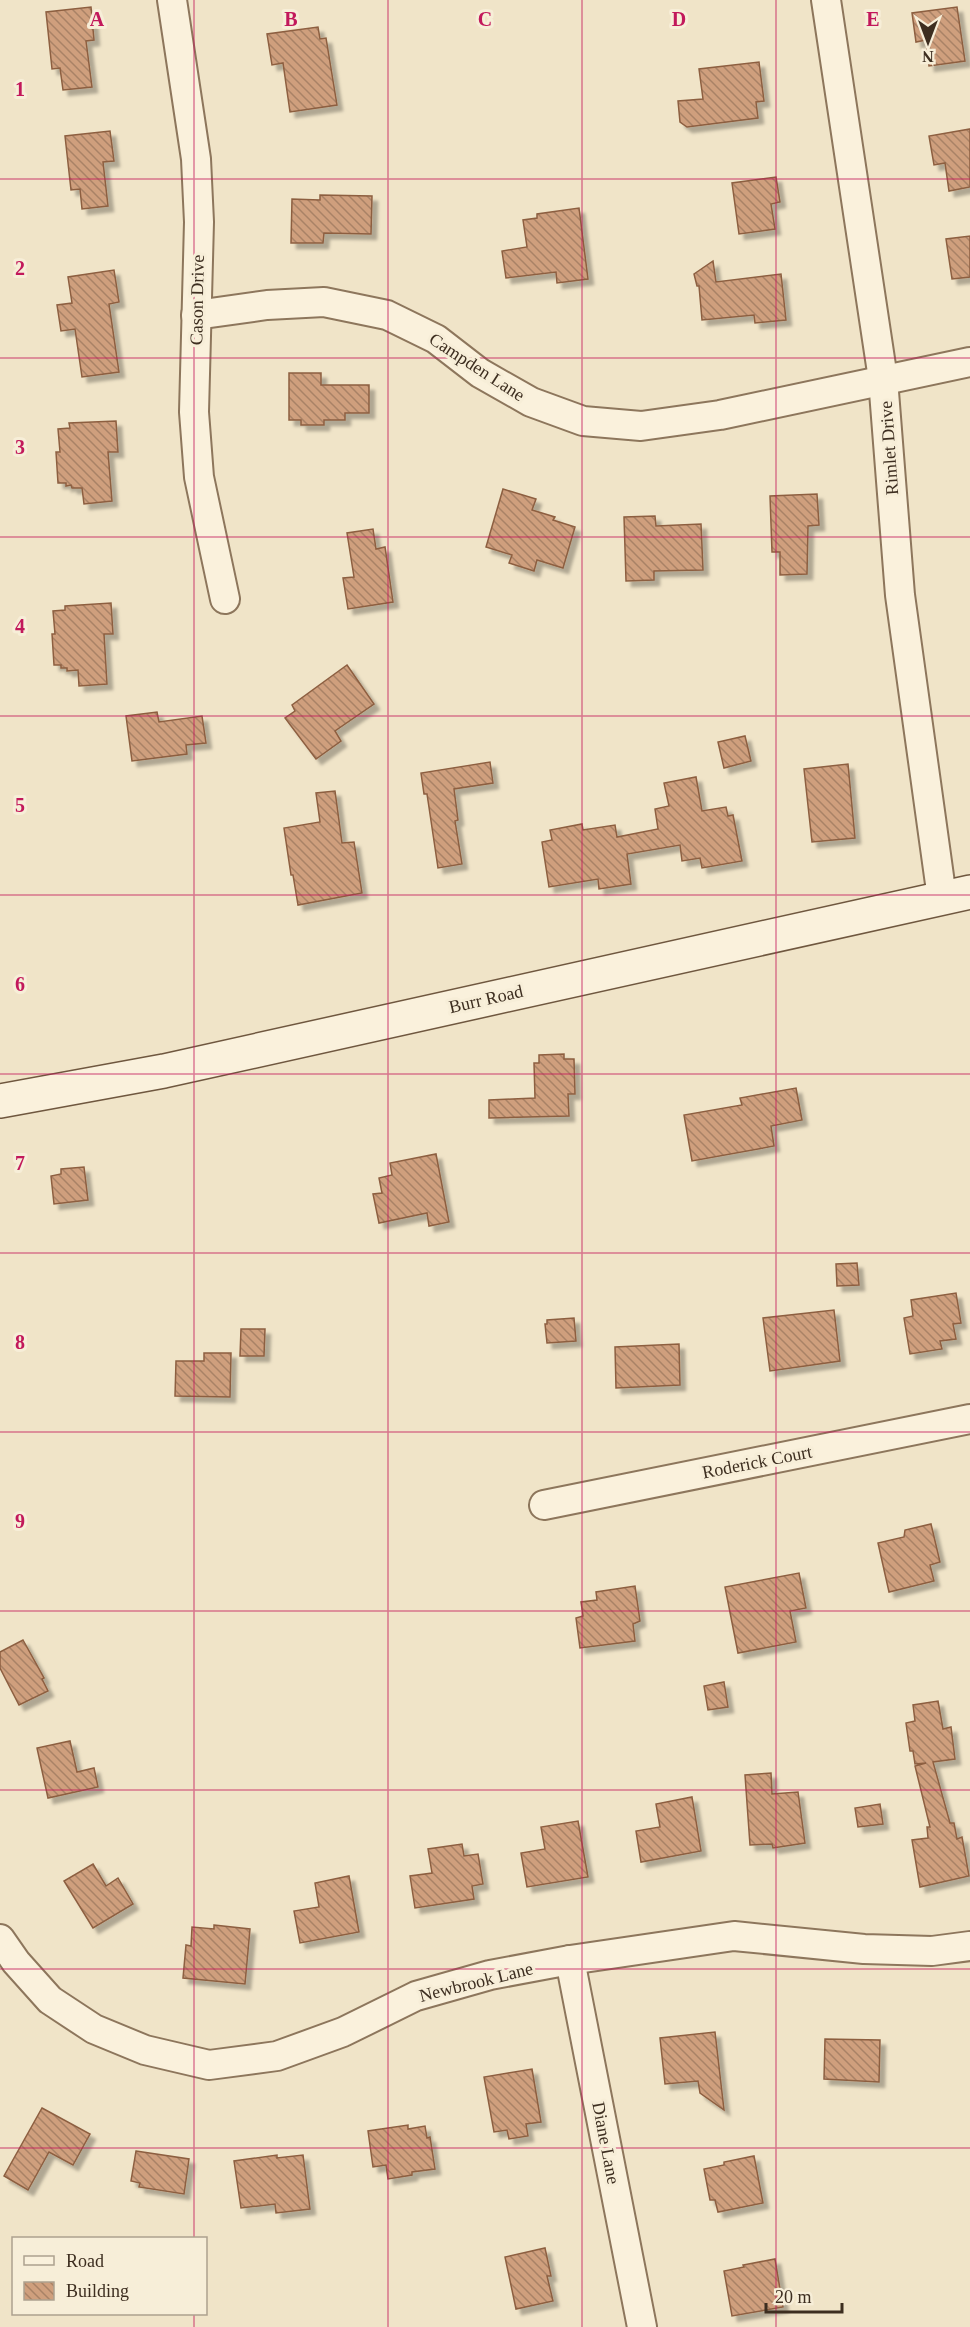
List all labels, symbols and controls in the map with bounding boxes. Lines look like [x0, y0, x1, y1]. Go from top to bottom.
text: A [90, 8, 105, 30]
text: B [284, 8, 298, 30]
text: C [478, 8, 492, 30]
text: D [672, 8, 686, 30]
text: E [866, 8, 880, 30]
north arrow [898, 12, 958, 72]
text: N [922, 48, 934, 65]
text: 1 [15, 78, 25, 100]
street label: Cason Drive [186, 255, 208, 345]
text: 2 [15, 257, 25, 279]
street label: Campden Lane [426, 329, 528, 405]
street label: Rimlet Drive [876, 400, 902, 496]
text: 3 [15, 436, 25, 458]
text: 4 [15, 615, 25, 637]
text: 5 [15, 794, 25, 816]
text: 6 [15, 973, 25, 995]
street label: Burr Road [447, 981, 525, 1017]
text: 7 [15, 1152, 25, 1174]
text: 8 [15, 1331, 25, 1353]
street label: Roderick Court [700, 1442, 814, 1482]
text: 9 [15, 1510, 25, 1532]
street label: Newbrook Lane [417, 1958, 535, 2006]
street label: Diane Lane [588, 2100, 624, 2186]
legend [12, 2237, 207, 2315]
text: Road [66, 2251, 104, 2271]
scale bar [766, 2276, 842, 2314]
text: Building [66, 2281, 129, 2301]
text: 20 m [775, 2287, 812, 2307]

